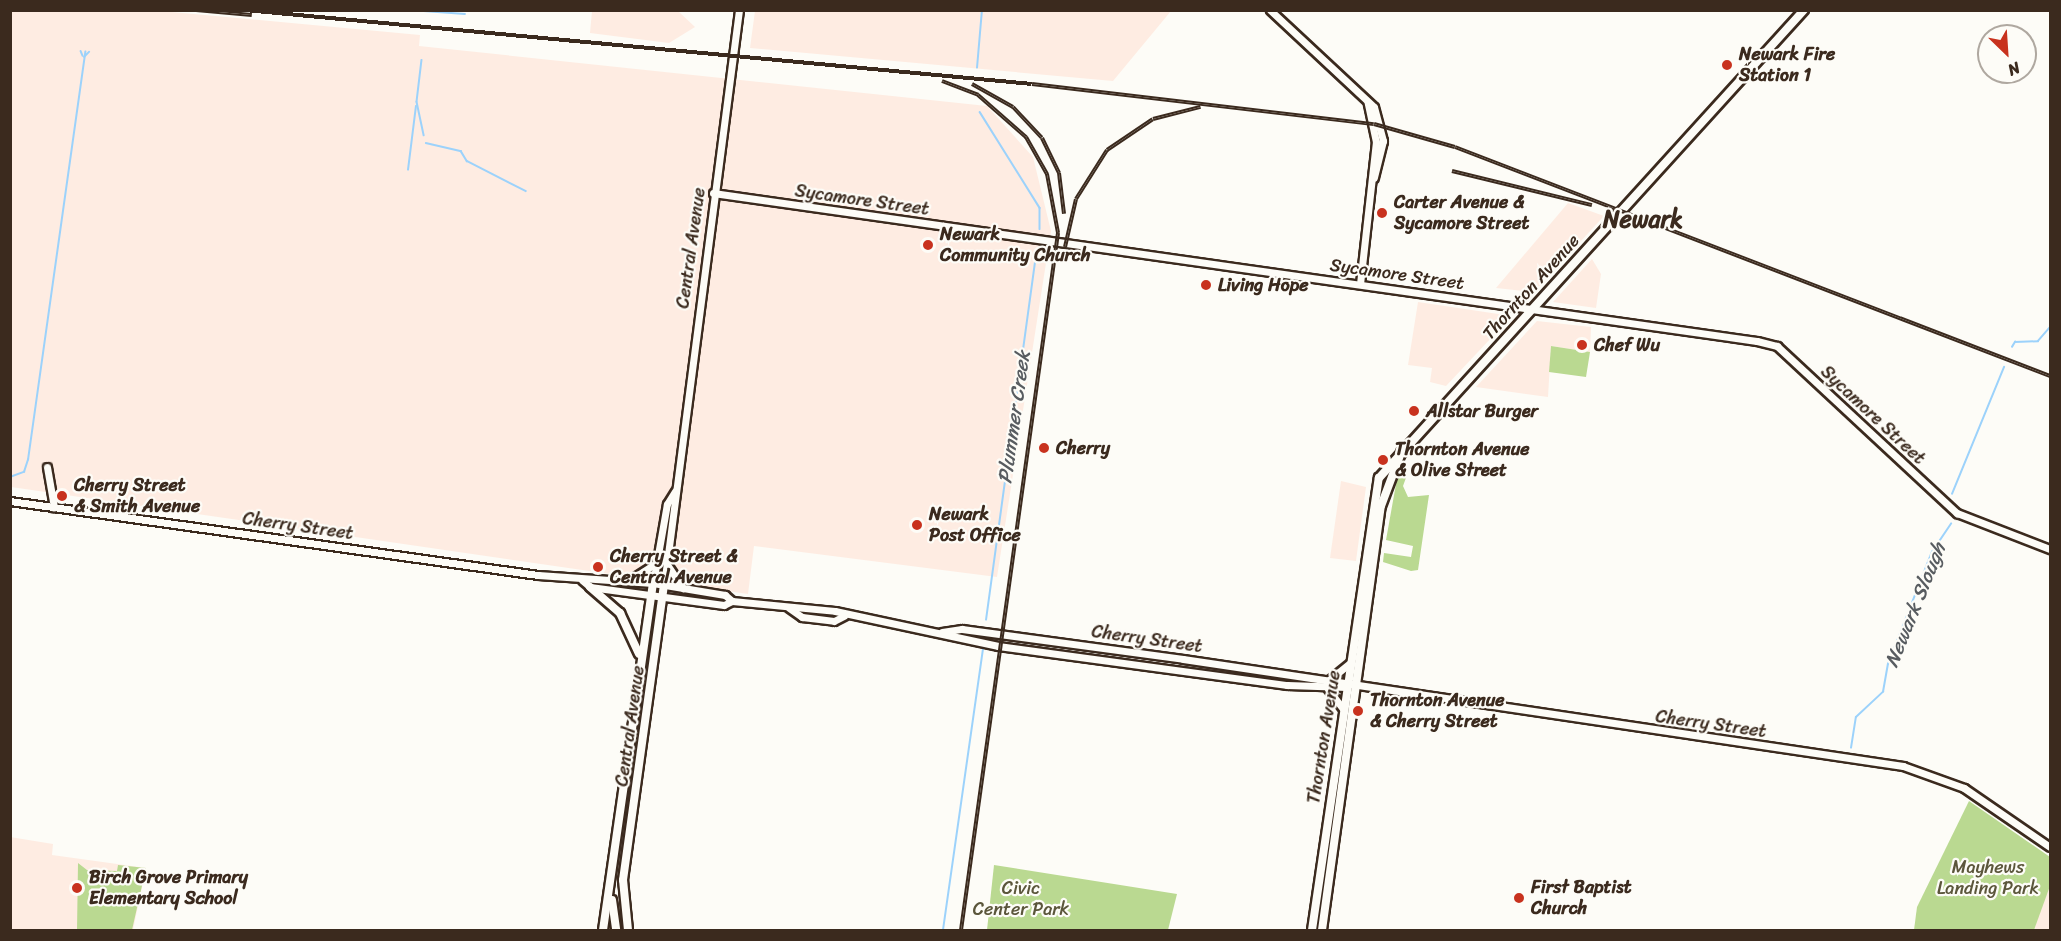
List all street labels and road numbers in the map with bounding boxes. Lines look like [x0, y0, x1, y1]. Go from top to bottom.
street label: Sycamore Street [794, 180, 930, 220]
street label: Central Avenue [672, 186, 710, 310]
street label: Thornton Avenue [1478, 230, 1584, 344]
street label: Sycamore Street [1329, 254, 1465, 294]
street label: Sycamore Street [1816, 361, 1930, 469]
street label: Cherry Street [242, 508, 354, 544]
street label: Cherry Street [1091, 621, 1203, 657]
street label: Central Avenue [611, 664, 649, 788]
street label: Thornton Avenue [1303, 669, 1345, 805]
street label: Cherry Street [1655, 706, 1767, 742]

